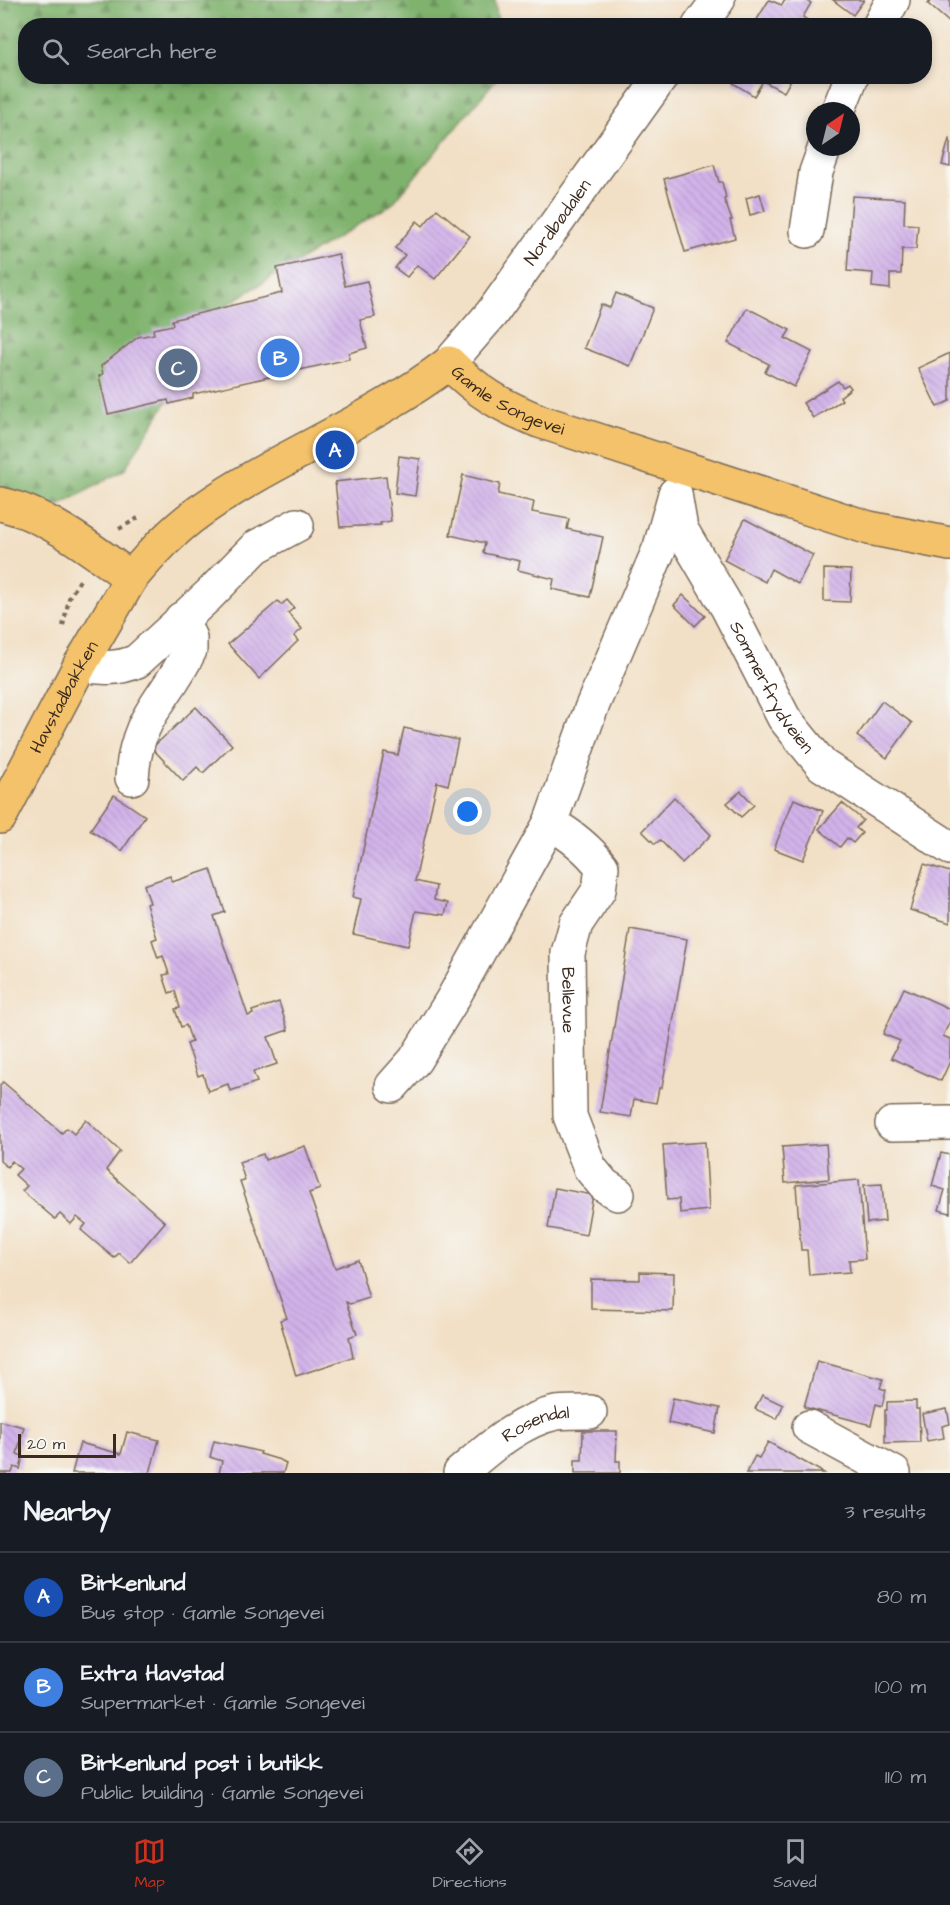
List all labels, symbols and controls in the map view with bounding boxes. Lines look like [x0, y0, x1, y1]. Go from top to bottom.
search box [18, 18, 932, 84]
icon: search [39, 35, 72, 68]
text: Search here [87, 36, 217, 67]
north arrow [806, 102, 860, 156]
street label: Nordbødalen [518, 174, 597, 270]
pin: B [260, 336, 300, 380]
pin: C [158, 346, 198, 391]
street label: Gamle Songevei [446, 359, 568, 441]
pin: A [316, 428, 354, 472]
street label: Sommerfrydveien [724, 616, 820, 759]
street label: Havstadbakken [23, 636, 104, 757]
your location [453, 797, 482, 826]
street label: Bellevue [556, 967, 581, 1034]
street label: Rosendal [497, 1400, 570, 1448]
scale bar [18, 1431, 116, 1458]
text: 20 m [27, 1433, 65, 1455]
text: Nearby [24, 1494, 111, 1530]
text: 3 results [844, 1498, 926, 1526]
text: Birkenlund [81, 1568, 185, 1599]
text: A [37, 1583, 50, 1611]
text: 80 m [877, 1583, 926, 1611]
text: Bus stop · Gamle Songevei [81, 1599, 324, 1627]
text: Extra Havstad [81, 1658, 224, 1689]
text: B [36, 1673, 51, 1701]
text: 100 m [875, 1673, 926, 1701]
text: Supermarket · Gamle Songevei [81, 1689, 365, 1717]
text: Birkenlund post i butikk [81, 1748, 323, 1779]
text: C [36, 1763, 51, 1791]
text: 110 m [885, 1763, 926, 1791]
text: Public building · Gamle Songevei [81, 1779, 363, 1807]
tab: Map [133, 1835, 166, 1893]
tab: Directions [433, 1835, 507, 1893]
tab: Saved [773, 1835, 817, 1893]

